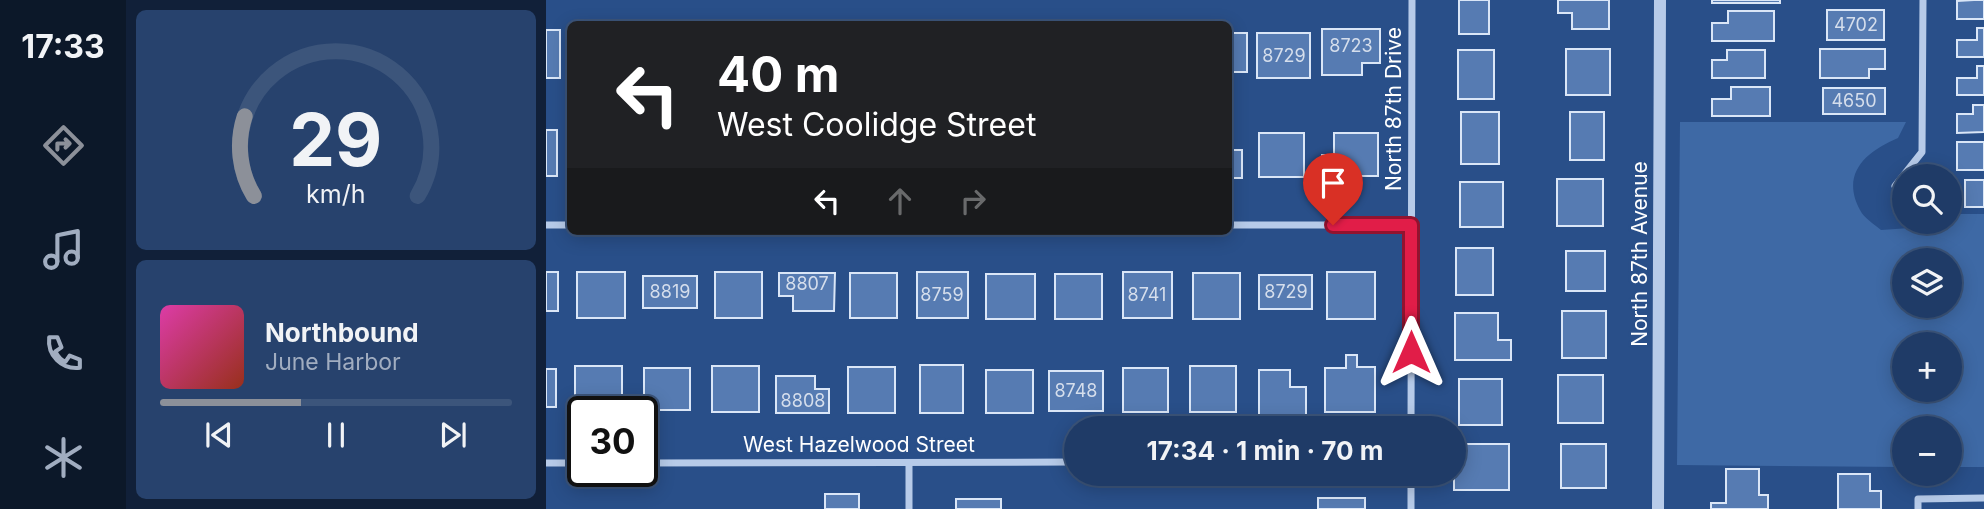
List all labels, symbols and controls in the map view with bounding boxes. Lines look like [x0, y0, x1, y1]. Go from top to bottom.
house number: 4702 [1834, 14, 1878, 35]
text: 17:33 [21, 27, 105, 66]
street label: North 87th Drive [1381, 27, 1406, 191]
house number: 8723 [1329, 35, 1373, 56]
text: 40 m [717, 45, 840, 104]
house number: 8729 [1262, 45, 1306, 66]
icon: left [602, 49, 693, 140]
house number: 4650 [1831, 90, 1877, 111]
text: 29 [289, 95, 383, 184]
text: West Coolidge Street [717, 105, 1036, 144]
icon: directions [39, 121, 88, 170]
pin [1303, 153, 1363, 225]
street label: North 87th Avenue [1627, 161, 1652, 347]
icon: arrive [1314, 164, 1352, 202]
map controls [1892, 164, 1962, 486]
button: search [1892, 164, 1962, 234]
text: km/h [306, 179, 366, 209]
icon: left [808, 182, 846, 220]
icon: ahead [881, 182, 919, 220]
icon: right [954, 182, 992, 220]
icon: music [39, 225, 88, 274]
button: layers [1892, 248, 1962, 318]
house number: 8807 [785, 273, 829, 294]
house number: 8819 [650, 281, 690, 302]
house number: 8729 [1264, 281, 1308, 302]
house number: 8759 [920, 284, 964, 305]
house number: 8741 [1128, 284, 1166, 305]
position arrow [1374, 315, 1448, 389]
text: Northbound [265, 317, 419, 348]
icon: phone [39, 329, 88, 378]
button: + [1892, 332, 1962, 402]
text: June Harbor [265, 348, 401, 376]
house number: 8748 [1054, 380, 1098, 401]
house number: 8808 [781, 390, 825, 411]
speed limit sign: 30 [567, 396, 658, 487]
icon: previous [200, 416, 238, 454]
icon: pause [317, 416, 355, 454]
icon: next [434, 416, 472, 454]
button: − [1892, 416, 1962, 486]
street label: West Hazelwood Street [743, 432, 975, 457]
icon: climate [39, 433, 88, 482]
text: 17:34 · 1 min · 70 m [1147, 435, 1383, 466]

